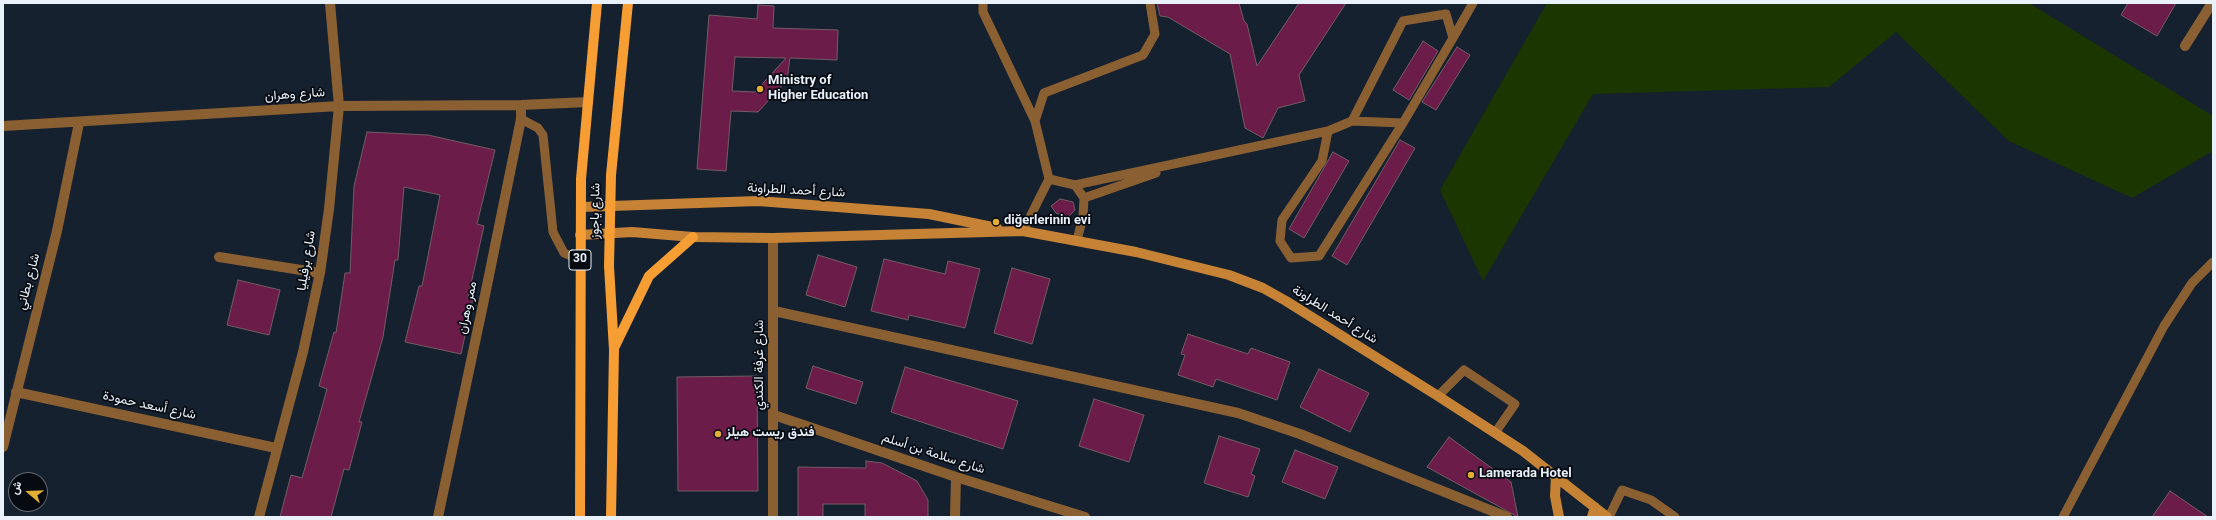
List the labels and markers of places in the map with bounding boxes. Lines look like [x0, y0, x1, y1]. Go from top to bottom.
place label: Ministry of Higher Education [768, 74, 868, 105]
marker: Ministry of Higher Education [755, 84, 765, 94]
place label: diğerlerinin evi [1004, 214, 1091, 230]
marker: diğerlerinin evi [991, 217, 1001, 227]
place label: فندق ريست هيلز [726, 426, 815, 442]
marker: فندق ريست هيلز [713, 429, 723, 439]
place label: Lamerada Hotel [1479, 467, 1572, 483]
marker: Lamerada Hotel [1466, 470, 1476, 480]

